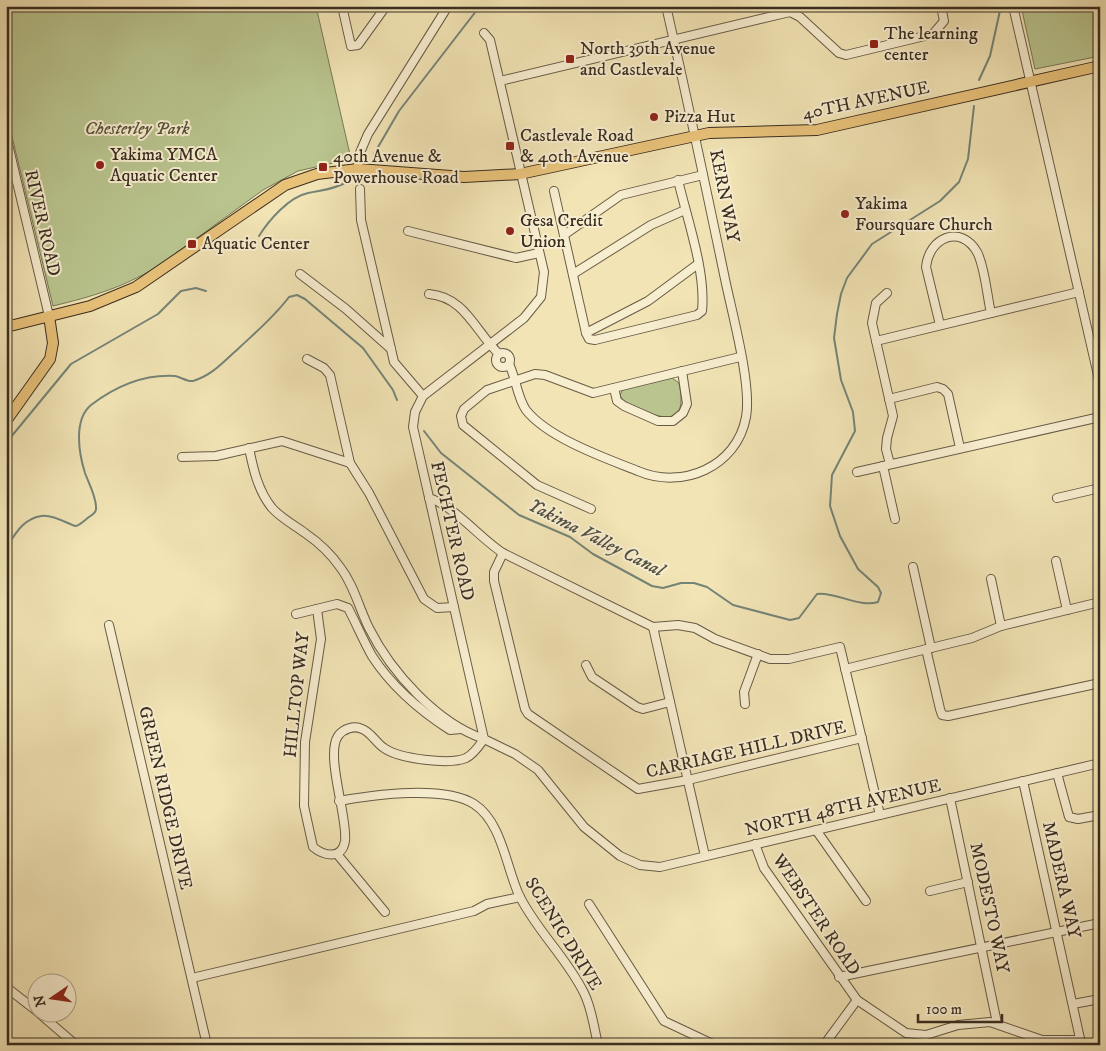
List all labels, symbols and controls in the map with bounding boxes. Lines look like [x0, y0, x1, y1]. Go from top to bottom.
place label: The learning center [884, 23, 978, 66]
place label: North 39th Avenue and Castlevale [580, 38, 716, 81]
marker: The learning center [868, 38, 880, 50]
marker: North 39th Avenue and Castlevale [564, 53, 576, 65]
street label: 40TH AVENUE [801, 77, 932, 125]
place label: Pizza Hut [664, 106, 736, 128]
marker: Pizza Hut [648, 111, 660, 123]
park label: Chesterley Park [84, 118, 190, 140]
place label: Castlevale Road & 40th Avenue [520, 125, 634, 168]
marker: Castlevale Road & 40th Avenue [504, 140, 516, 152]
place label: Yakima YMCA Aquatic Center [110, 144, 218, 187]
place label: 40th Avenue & Powerhouse Road [333, 146, 459, 189]
street label: KERN WAY [704, 148, 744, 245]
marker: Yakima YMCA Aquatic Center [94, 159, 106, 171]
marker: 40th Avenue & Powerhouse Road [317, 161, 329, 173]
street label: RIVER ROAD [19, 168, 65, 278]
place label: Yakima Foursquare Church [855, 193, 993, 236]
marker: Yakima Foursquare Church [839, 208, 851, 220]
place label: Gesa Credit Union [520, 210, 603, 253]
marker: Gesa Credit Union [504, 225, 516, 237]
place label: Aquatic Center [202, 233, 310, 255]
marker: Aquatic Center [186, 238, 198, 250]
street label: FECHTER ROAD [425, 459, 479, 603]
water label: Yakima Valley Canal [524, 494, 670, 583]
street label: HILLTOP WAY [279, 631, 315, 759]
street label: GREEN RIDGE DRIVE [133, 704, 197, 892]
street label: CARRIAGE HILL DRIVE [644, 716, 848, 784]
street label: NORTH 48TH AVENUE [743, 775, 943, 841]
street label: MADERA WAY [1037, 819, 1085, 941]
street label: MODESTO WAY [964, 841, 1014, 976]
street label: WEBSTER ROAD [767, 849, 865, 980]
street label: SCENIC DRIVE [520, 874, 607, 995]
north arrow [28, 974, 78, 1024]
scale bar [918, 991, 1002, 1023]
text: N [30, 993, 50, 1008]
text: 100 m [926, 1000, 962, 1019]

